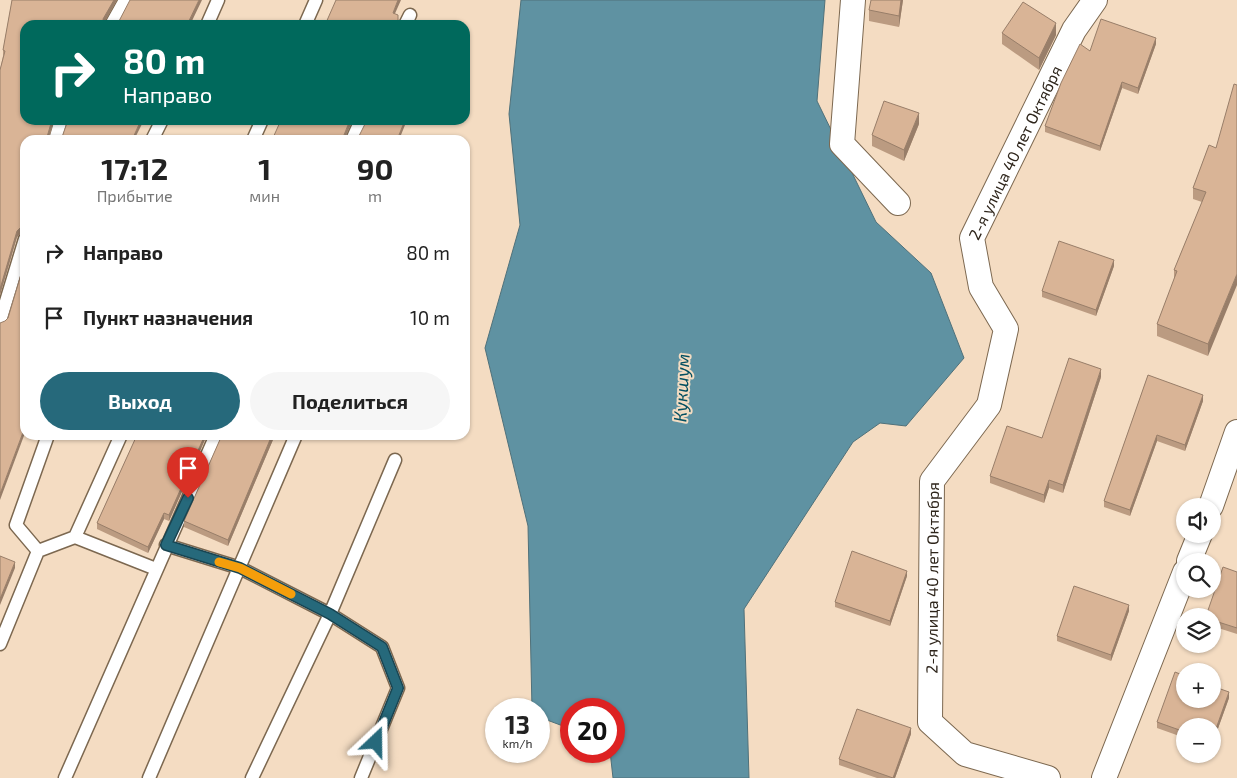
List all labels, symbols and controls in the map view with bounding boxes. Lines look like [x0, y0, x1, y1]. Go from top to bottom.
text: 80 m [123, 39, 205, 81]
icon: right [40, 40, 105, 105]
street label: 2-я улица 40 лет Октября [963, 62, 1065, 242]
text: Направо [123, 81, 212, 107]
text: 17:12 [101, 150, 168, 186]
text: 1 [258, 150, 271, 186]
text: 90 [357, 150, 393, 186]
text: Прибытие [97, 186, 173, 205]
text: мин [249, 186, 280, 205]
text: m [368, 186, 382, 205]
icon: right [40, 239, 68, 267]
text: Направо [83, 241, 163, 264]
text: 80 m [406, 241, 450, 264]
icon: arrive [40, 304, 68, 332]
text: Пункт назначения [83, 306, 253, 329]
text: 10 m [410, 306, 450, 329]
water label: Кукшум [668, 353, 694, 423]
button: Выход [40, 372, 240, 430]
button: Поделиться [250, 372, 450, 430]
pin [167, 447, 209, 498]
icon: arrive [174, 454, 202, 482]
street label: 2-я улица 40 лет Октября [921, 482, 941, 674]
map controls [1176, 498, 1221, 763]
button: sound [1176, 498, 1221, 543]
button: search [1176, 553, 1221, 598]
button: layers [1176, 608, 1221, 653]
button: + [1176, 663, 1221, 708]
speed limit sign: 20 [560, 698, 625, 763]
text: 13 [505, 709, 530, 739]
position arrow [349, 715, 401, 767]
button: − [1176, 718, 1221, 763]
text: km/h [503, 736, 532, 750]

